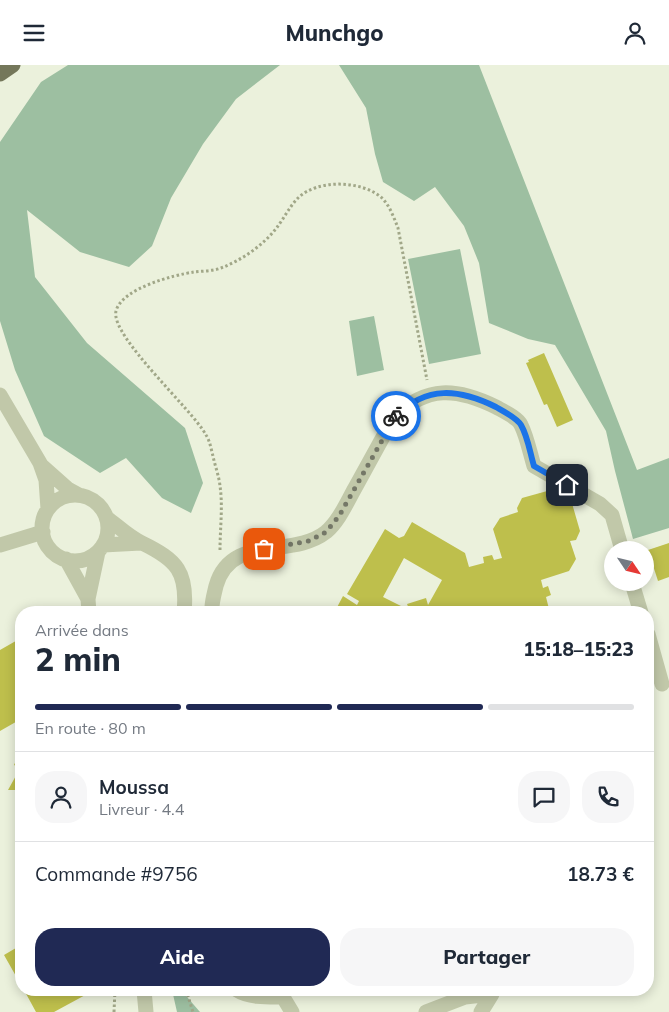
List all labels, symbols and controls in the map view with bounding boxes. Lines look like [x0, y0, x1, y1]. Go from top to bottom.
icon: menu [20, 19, 48, 47]
text: Munchgo [285, 19, 384, 47]
icon: person [621, 19, 649, 47]
courier [371, 391, 421, 441]
icon: bike [382, 402, 410, 430]
pin [546, 464, 588, 506]
icon: home [553, 471, 581, 499]
pin [243, 528, 285, 570]
icon: bag [250, 535, 278, 563]
north arrow [604, 541, 654, 591]
map controls [604, 541, 654, 591]
text: Arrivée dans [35, 620, 129, 640]
text: 15:18–15:23 [523, 637, 634, 661]
text: 2 min [35, 639, 121, 679]
text: En route · 80 m [35, 718, 146, 738]
button: person [35, 771, 87, 823]
button: chat [518, 771, 570, 823]
button: phone [582, 771, 634, 823]
text: Moussa [99, 775, 169, 799]
text: Livreur · 4.4 [99, 799, 184, 819]
text: Commande #9756 [35, 862, 198, 886]
text: 18.73 € [567, 862, 634, 886]
button: Aide [35, 928, 330, 986]
button: Partager [340, 928, 634, 986]

